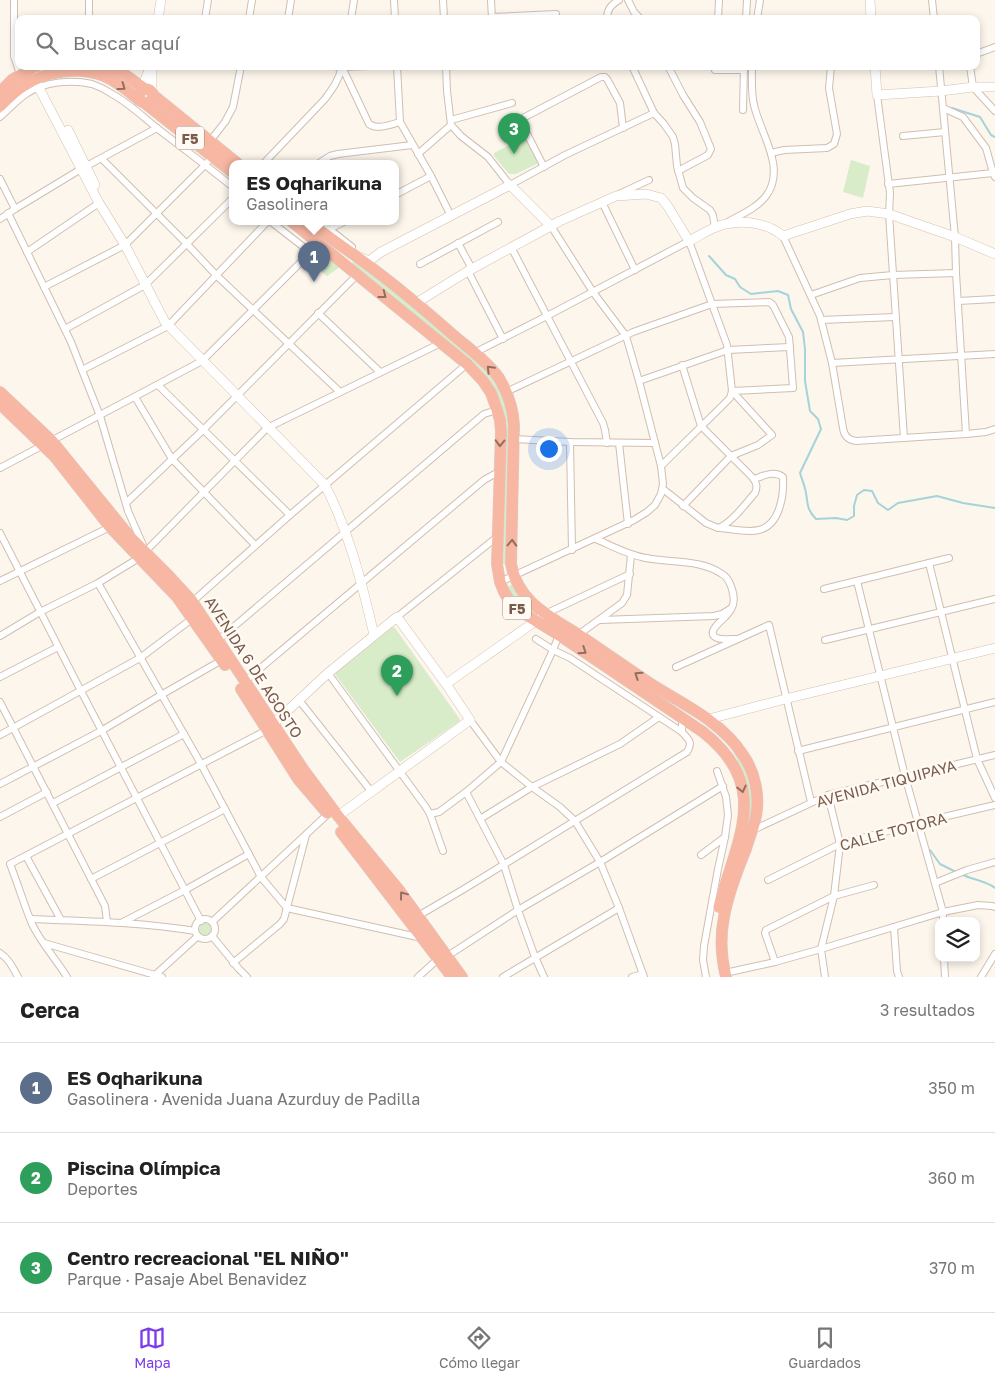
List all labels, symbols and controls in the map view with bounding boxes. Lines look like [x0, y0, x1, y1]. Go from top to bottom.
search box [15, 15, 980, 70]
icon: search [33, 29, 61, 57]
text: Buscar aquí [73, 31, 180, 54]
one-way arrow [116, 81, 126, 90]
pin: 3 [498, 113, 530, 154]
road number: F5 [176, 126, 204, 150]
popup [229, 160, 399, 225]
text: ES Oqharikuna [246, 171, 382, 194]
text: Gasolinera [246, 194, 328, 214]
pin: 1 [298, 241, 330, 282]
one-way arrow [377, 290, 386, 298]
one-way arrow [487, 366, 496, 375]
your location [536, 436, 562, 462]
one-way arrow [495, 440, 505, 447]
one-way arrow [506, 538, 517, 546]
street label: AVENIDA 6 DE AGOSTO [201, 593, 307, 741]
road number: F5 [503, 596, 531, 620]
one-way arrow [578, 645, 587, 655]
pin: 2 [381, 655, 413, 696]
one-way arrow [634, 672, 643, 682]
street label: AVENIDA TIQUIPAYA [814, 756, 958, 810]
one-way arrow [736, 785, 747, 793]
street label: CALLE TOTORA [837, 808, 949, 854]
one-way arrow [400, 892, 408, 901]
map controls [935, 917, 980, 962]
button: layers [935, 917, 980, 962]
text: Cerca [20, 997, 79, 1023]
text: 3 resultados [880, 1000, 975, 1020]
text: ES Oqharikuna [67, 1066, 203, 1089]
text: 1 [32, 1078, 40, 1098]
text: 350 m [928, 1078, 975, 1098]
text: Gasolinera · Avenida Juana Azurduy de Padilla [67, 1089, 420, 1109]
text: Piscina Olímpica [67, 1156, 221, 1179]
text: 2 [31, 1168, 41, 1188]
text: 360 m [928, 1168, 975, 1188]
text: Deportes [67, 1179, 138, 1199]
text: Centro recreacional "EL NIÑO" [67, 1246, 349, 1269]
text: 3 [31, 1258, 41, 1278]
text: 370 m [929, 1258, 975, 1278]
text: Parque · Pasaje Abel Benavidez [67, 1269, 307, 1289]
tab: Mapa [134, 1324, 171, 1371]
tab: Cómo llegar [439, 1324, 520, 1371]
tab: Guardados [788, 1324, 861, 1371]

